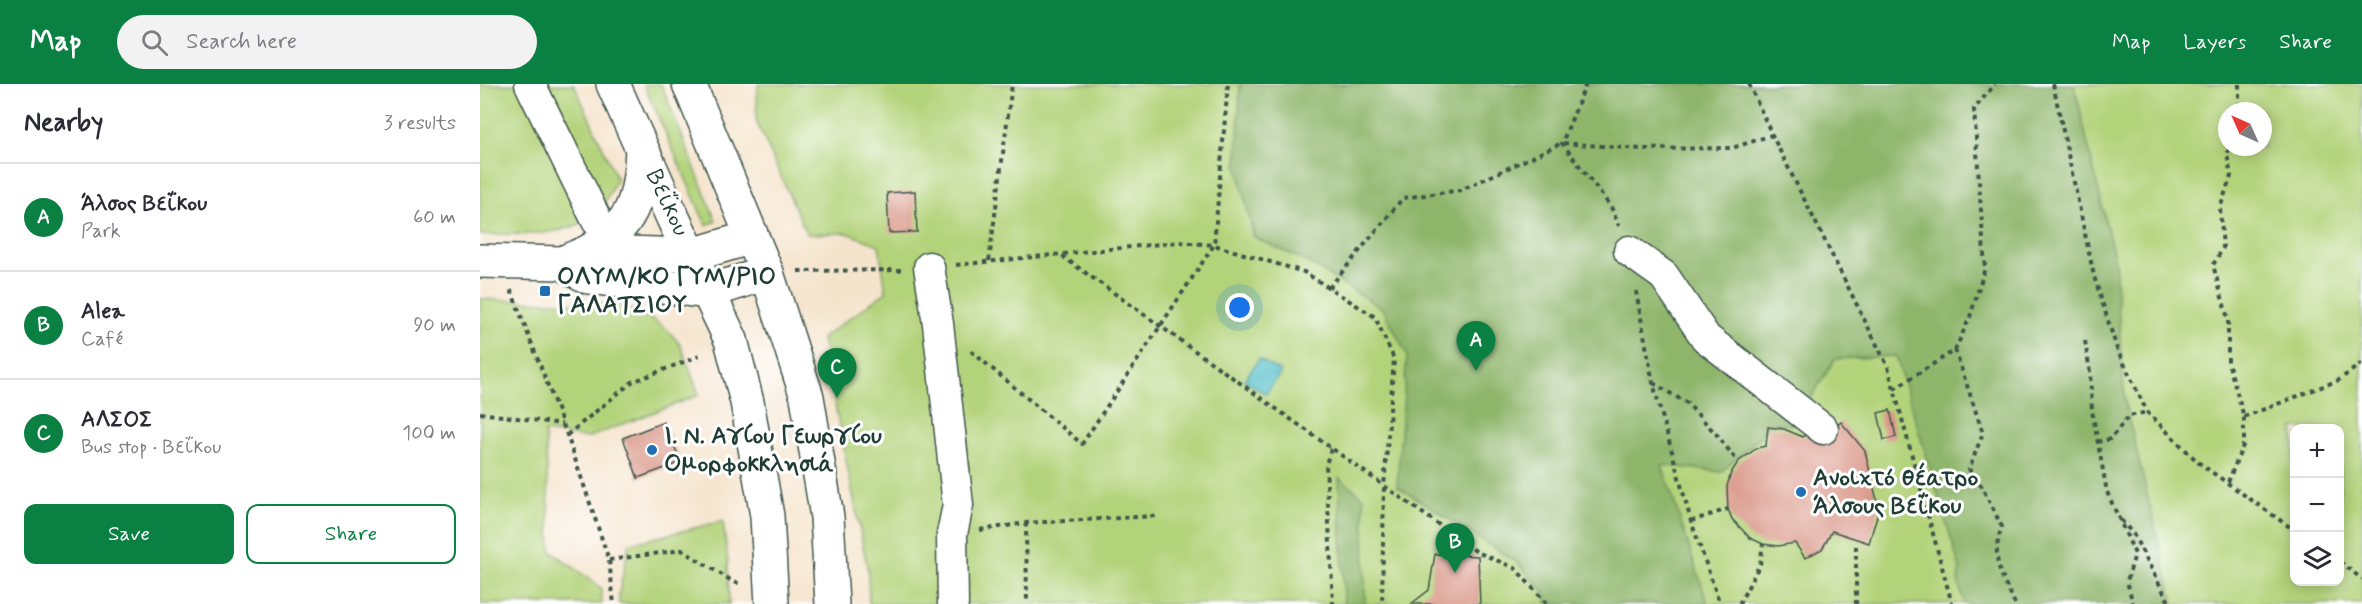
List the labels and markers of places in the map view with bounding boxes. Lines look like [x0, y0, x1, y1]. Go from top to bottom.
place label: ΟΛΥΜ/ΚΟ ΓΥΜ/ΡΙΟ ΓΑΛΑΤΣΙΟΥ [557, 262, 776, 321]
marker: ΟΛΥΜ/ΚΟ ΓΥΜ/ΡΙΟ ΓΑΛΑΤΣΙΟΥ [538, 284, 552, 298]
pin: A [1456, 322, 1496, 371]
pin: C [818, 348, 856, 398]
place label: Ι. Ν. Αγίου Γεωργίου Ομορφοκκλησιά [664, 421, 882, 480]
marker: Ι. Ν. Αγίου Γεωργίου Ομορφοκκλησιά [645, 443, 659, 457]
place label: Ανοιχτό θέατρο Άλσους Βεΐκου [1813, 462, 1978, 522]
marker: Ανοιχτό θέατρο Άλσους Βεΐκου [1794, 485, 1808, 499]
pin: B [1436, 524, 1474, 573]

